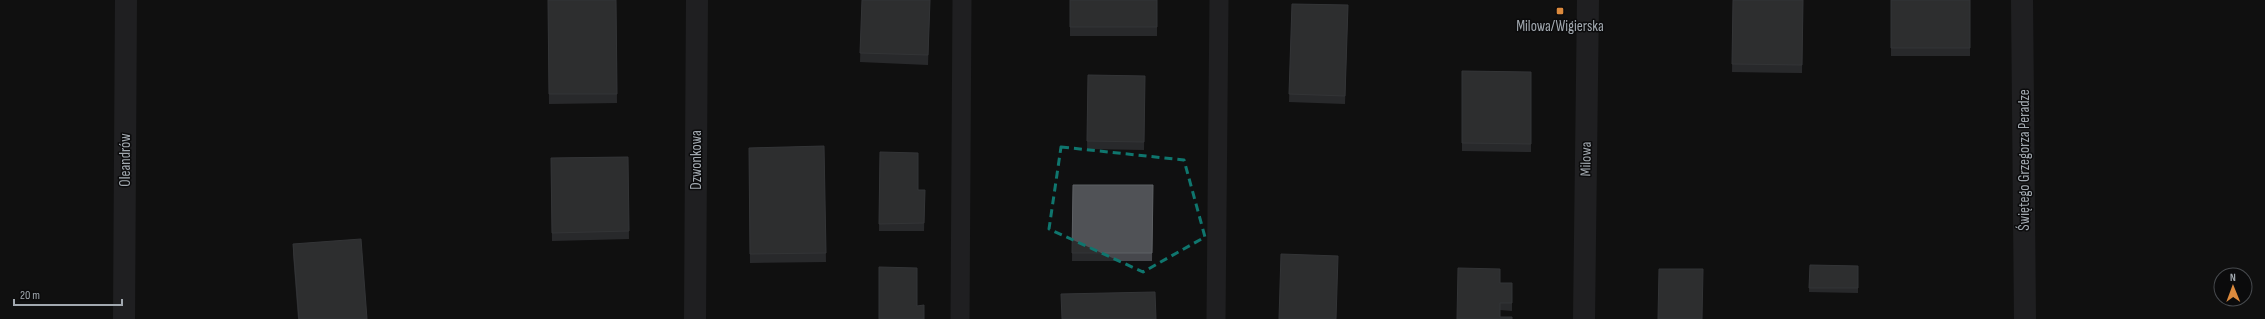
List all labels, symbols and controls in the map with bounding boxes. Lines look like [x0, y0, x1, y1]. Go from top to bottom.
marker: Milowa/Wigierska [1555, 6, 1565, 16]
place label: Milowa/Wigierska [1516, 17, 1604, 36]
street label: Świętego Grzegorza Peradze [2015, 89, 2034, 231]
street label: Dzwonkowa [687, 130, 706, 190]
street label: Oleandrów [116, 133, 135, 187]
street label: Milowa [1576, 141, 1596, 176]
north arrow [2213, 267, 2253, 307]
text: N [2230, 271, 2236, 284]
scale bar [14, 281, 122, 307]
text: 20 m [20, 288, 40, 303]

